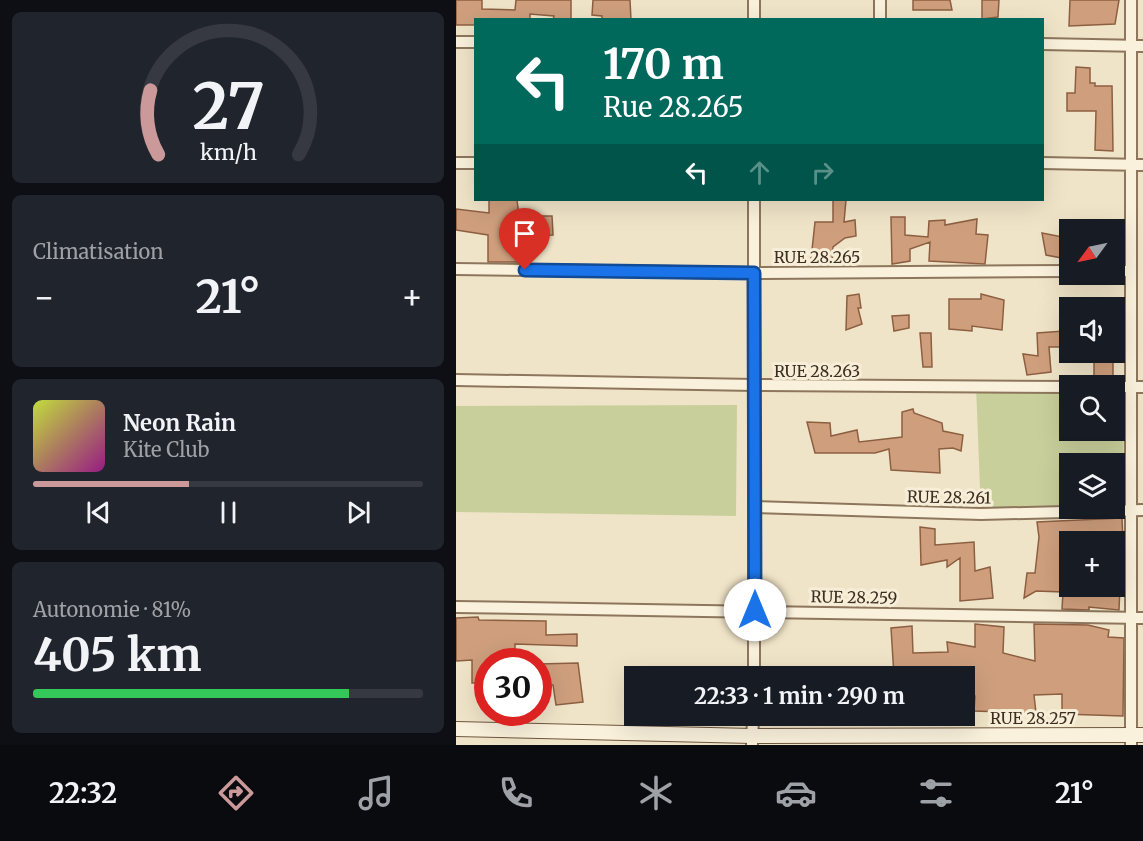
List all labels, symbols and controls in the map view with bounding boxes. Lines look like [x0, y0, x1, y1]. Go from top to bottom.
text: 170 m [603, 38, 724, 90]
icon: left [504, 42, 582, 120]
text: 27 [192, 68, 264, 146]
text: Rue 28.265 [603, 90, 744, 124]
text: km/h [200, 139, 256, 166]
icon: left [680, 156, 713, 189]
icon: ahead [743, 156, 776, 189]
icon: right [806, 156, 839, 189]
pin [499, 208, 550, 270]
icon: arrive [508, 217, 541, 250]
north arrow [1059, 219, 1125, 285]
map controls [1059, 219, 1125, 597]
text: Climatisation [33, 239, 164, 264]
street label: RUE 28.265 [774, 247, 860, 267]
text: 21° [195, 269, 261, 325]
text: − [33, 277, 55, 318]
text: + [401, 277, 423, 318]
button: sound [1059, 297, 1125, 363]
street label: RUE 28.263 [774, 361, 860, 381]
button: search [1059, 375, 1125, 441]
text: Neon Rain [123, 409, 236, 437]
text: Kite Club [123, 437, 209, 462]
button: layers [1059, 453, 1125, 519]
street label: RUE 28.261 [907, 486, 991, 508]
icon: previous [82, 496, 115, 529]
icon: pause [212, 496, 245, 529]
icon: next [342, 496, 375, 529]
button: + [1059, 531, 1125, 597]
position arrow [723, 578, 787, 642]
street label: RUE 28.259 [811, 586, 897, 608]
text: Autonomie · 81% [33, 597, 191, 622]
text: 405 km [33, 627, 202, 683]
speed limit sign: 30 [474, 648, 552, 726]
text: 22:33 · 1 min · 290 m [694, 682, 905, 710]
street label: RUE 28.257 [990, 708, 1076, 728]
icon: directions [215, 772, 257, 814]
icon: music [355, 772, 397, 814]
icon: phone [495, 772, 537, 814]
icon: climate [635, 772, 677, 814]
icon: car [775, 772, 817, 814]
icon: filters [915, 772, 957, 814]
text: 22:32 [49, 776, 117, 810]
text: 21° [1055, 776, 1094, 810]

